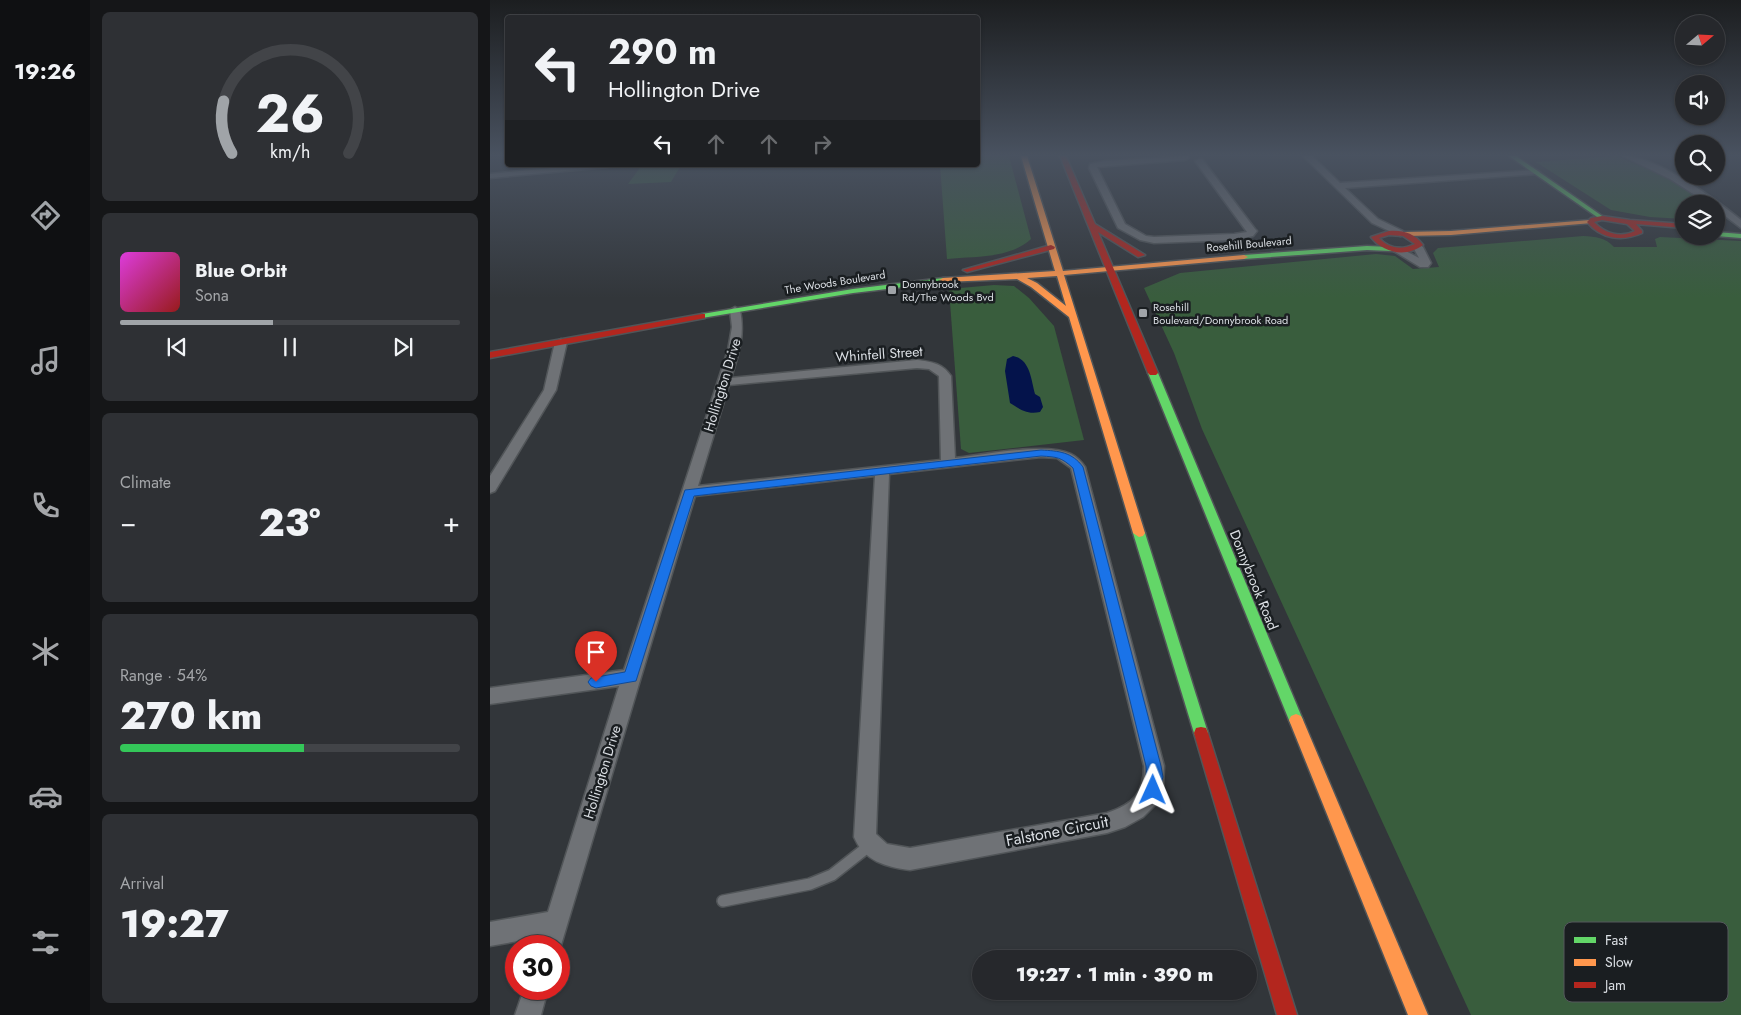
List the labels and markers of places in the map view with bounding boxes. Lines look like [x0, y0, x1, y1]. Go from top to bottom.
place label: Donnybrook Rd/The Woods Bvd [902, 276, 994, 305]
marker: Donnybrook Rd/The Woods Bvd [886, 284, 898, 296]
place label: Rosehill Boulevard/Donnybrook Road [1153, 299, 1288, 328]
marker: Rosehill Boulevard/Donnybrook Road [1137, 307, 1149, 319]
pin [575, 631, 617, 682]

